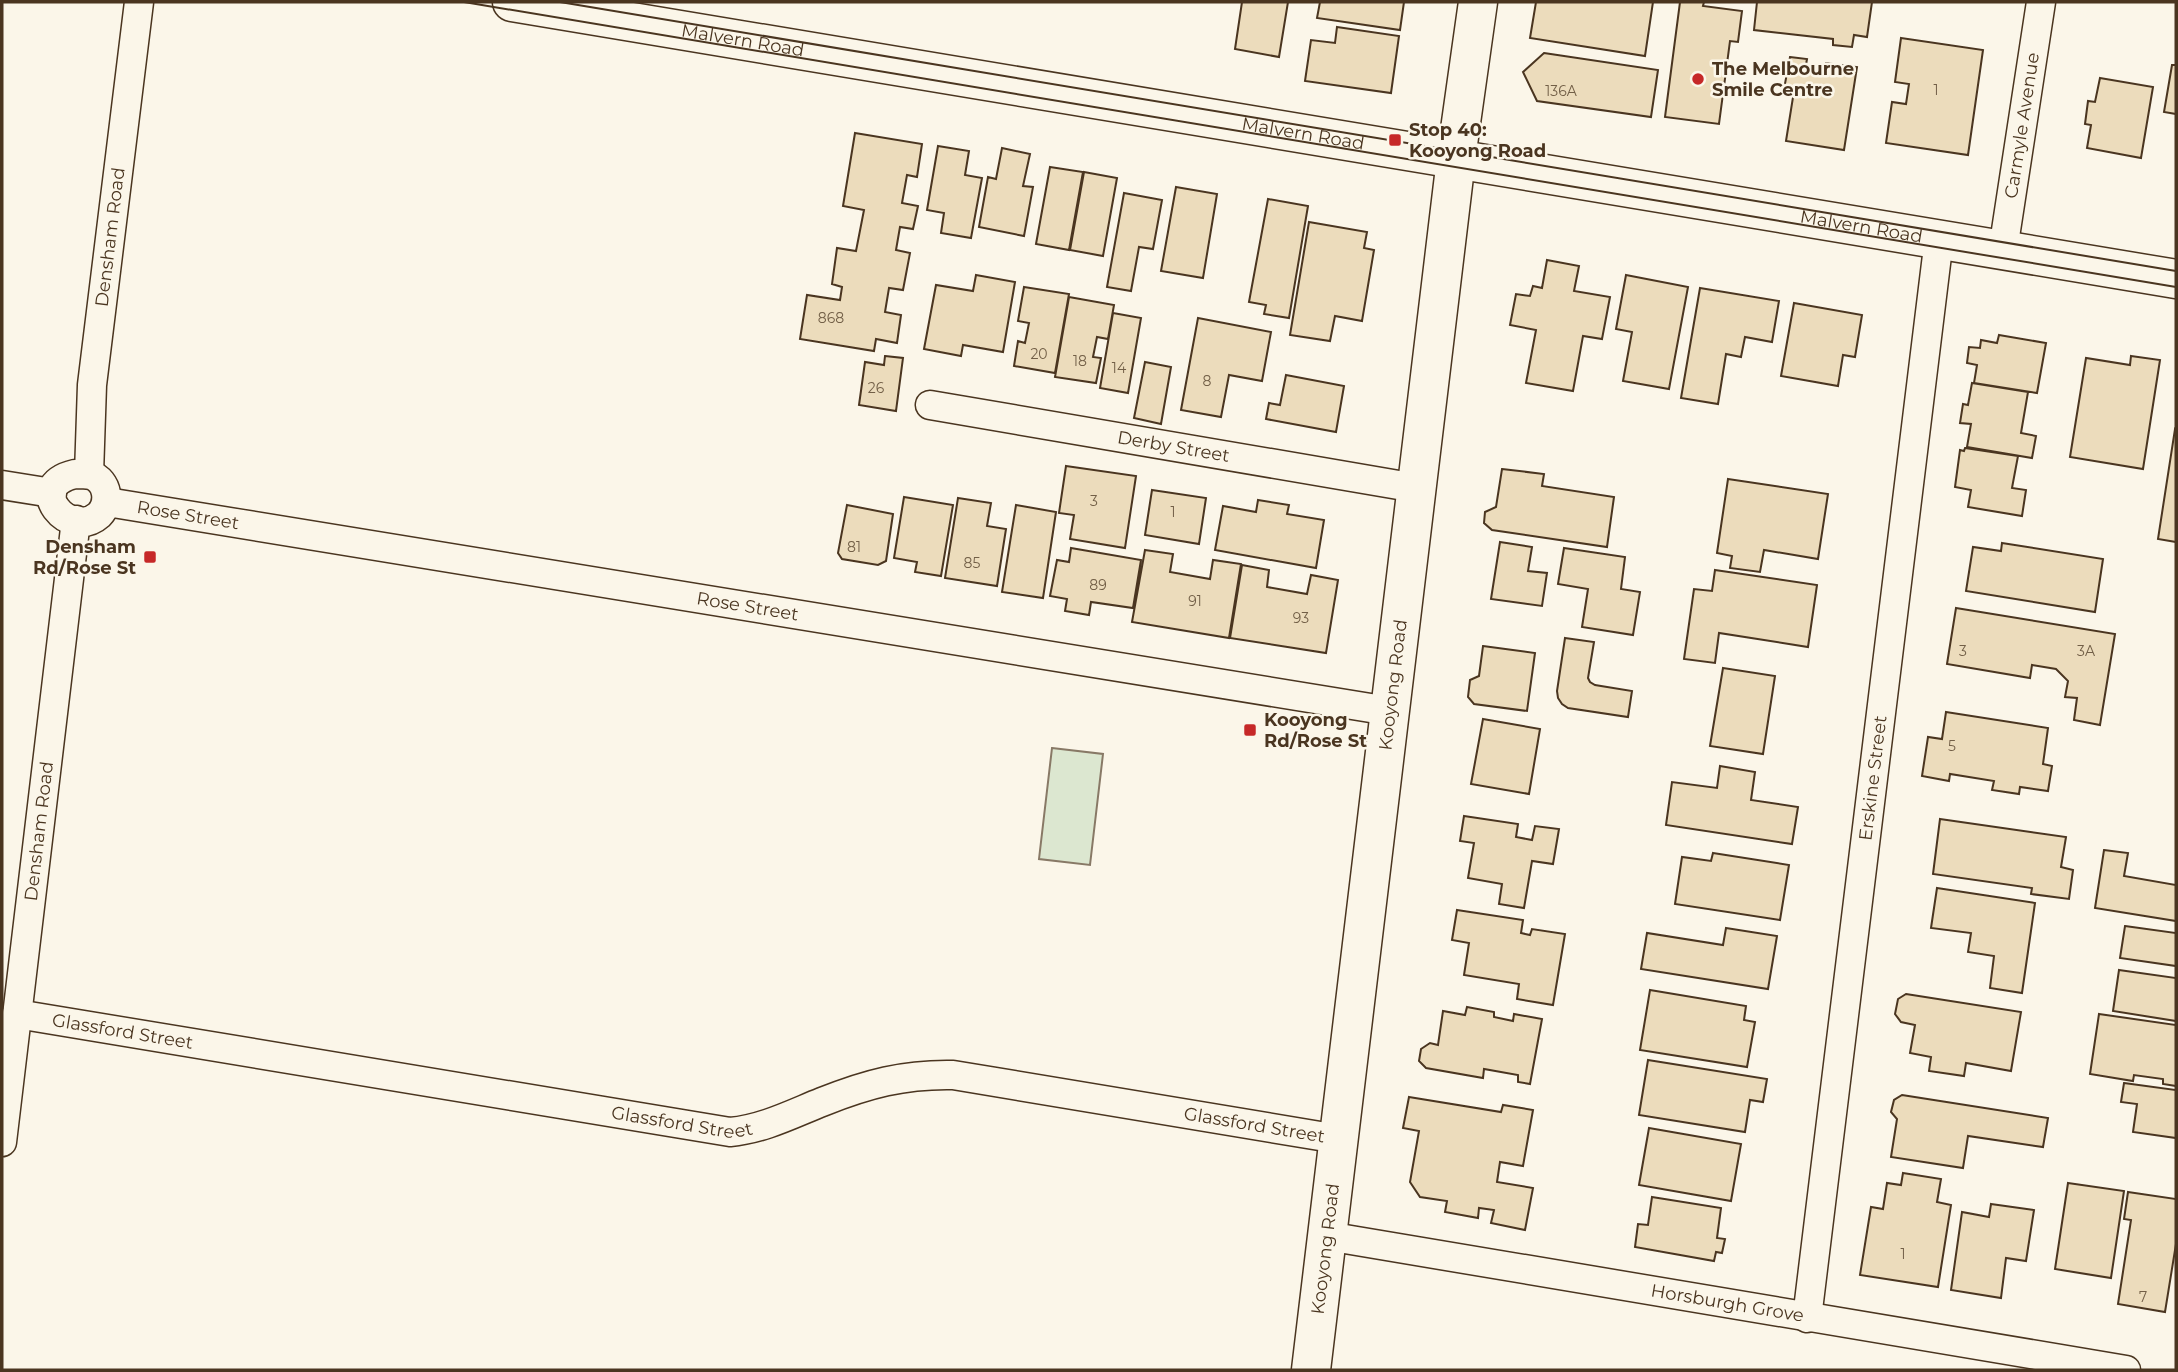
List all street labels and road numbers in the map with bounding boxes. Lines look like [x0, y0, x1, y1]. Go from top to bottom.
street label: Malvern Road [680, 19, 806, 61]
street label: Carmyle Avenue [2000, 51, 2044, 200]
street label: Malvern Road [1240, 113, 1366, 155]
street label: Densham Road [91, 166, 130, 308]
street label: Malvern Road [1798, 206, 1924, 248]
street label: Derby Street [1116, 426, 1231, 467]
street label: Rose Street [135, 496, 241, 534]
street label: Rose Street [695, 587, 800, 626]
street label: Kooyong Road [1374, 618, 1412, 752]
street label: Erskine Street [1854, 714, 1892, 842]
street label: Densham Road [20, 760, 58, 902]
street label: Glassford Street [50, 1009, 195, 1054]
street label: Glassford Street [610, 1102, 755, 1144]
street label: Glassford Street [1182, 1103, 1326, 1148]
street label: Kooyong Road [1307, 1182, 1344, 1316]
street label: Horsburgh Grove [1649, 1280, 1806, 1327]

